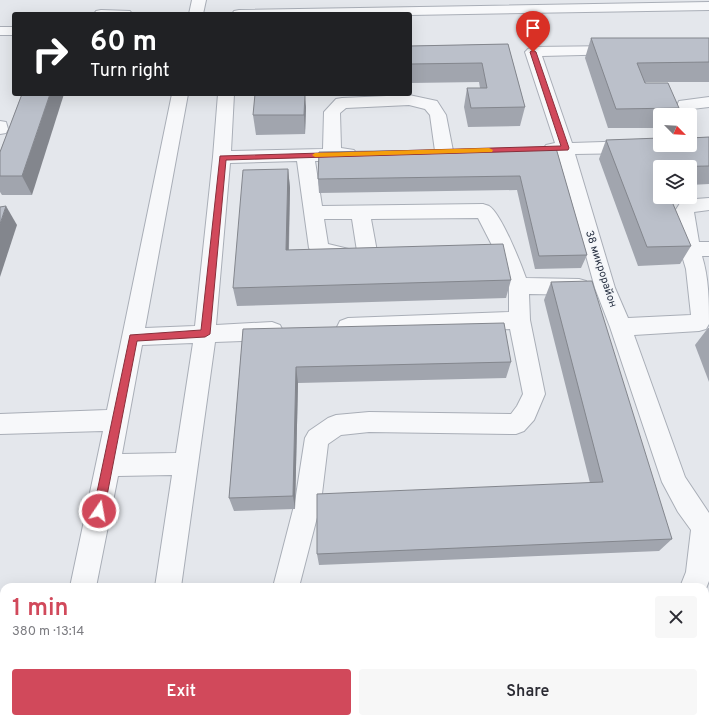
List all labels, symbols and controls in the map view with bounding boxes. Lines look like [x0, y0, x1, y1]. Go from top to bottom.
pin [516, 11, 550, 52]
icon: arrive [522, 17, 544, 39]
text: 60 m [90, 25, 157, 61]
icon: right [24, 28, 76, 80]
text: Turn right [90, 60, 170, 83]
north arrow [653, 108, 697, 152]
map controls [653, 108, 697, 204]
button: layers [653, 160, 697, 204]
street label: 38 микрорайон [582, 229, 620, 309]
position arrow [78, 490, 120, 532]
text: 1 min [12, 594, 69, 624]
button: close [655, 596, 697, 638]
text: 380 m · 13:14 [12, 624, 84, 640]
button: Exit [12, 669, 351, 715]
button: Share [359, 669, 697, 715]

